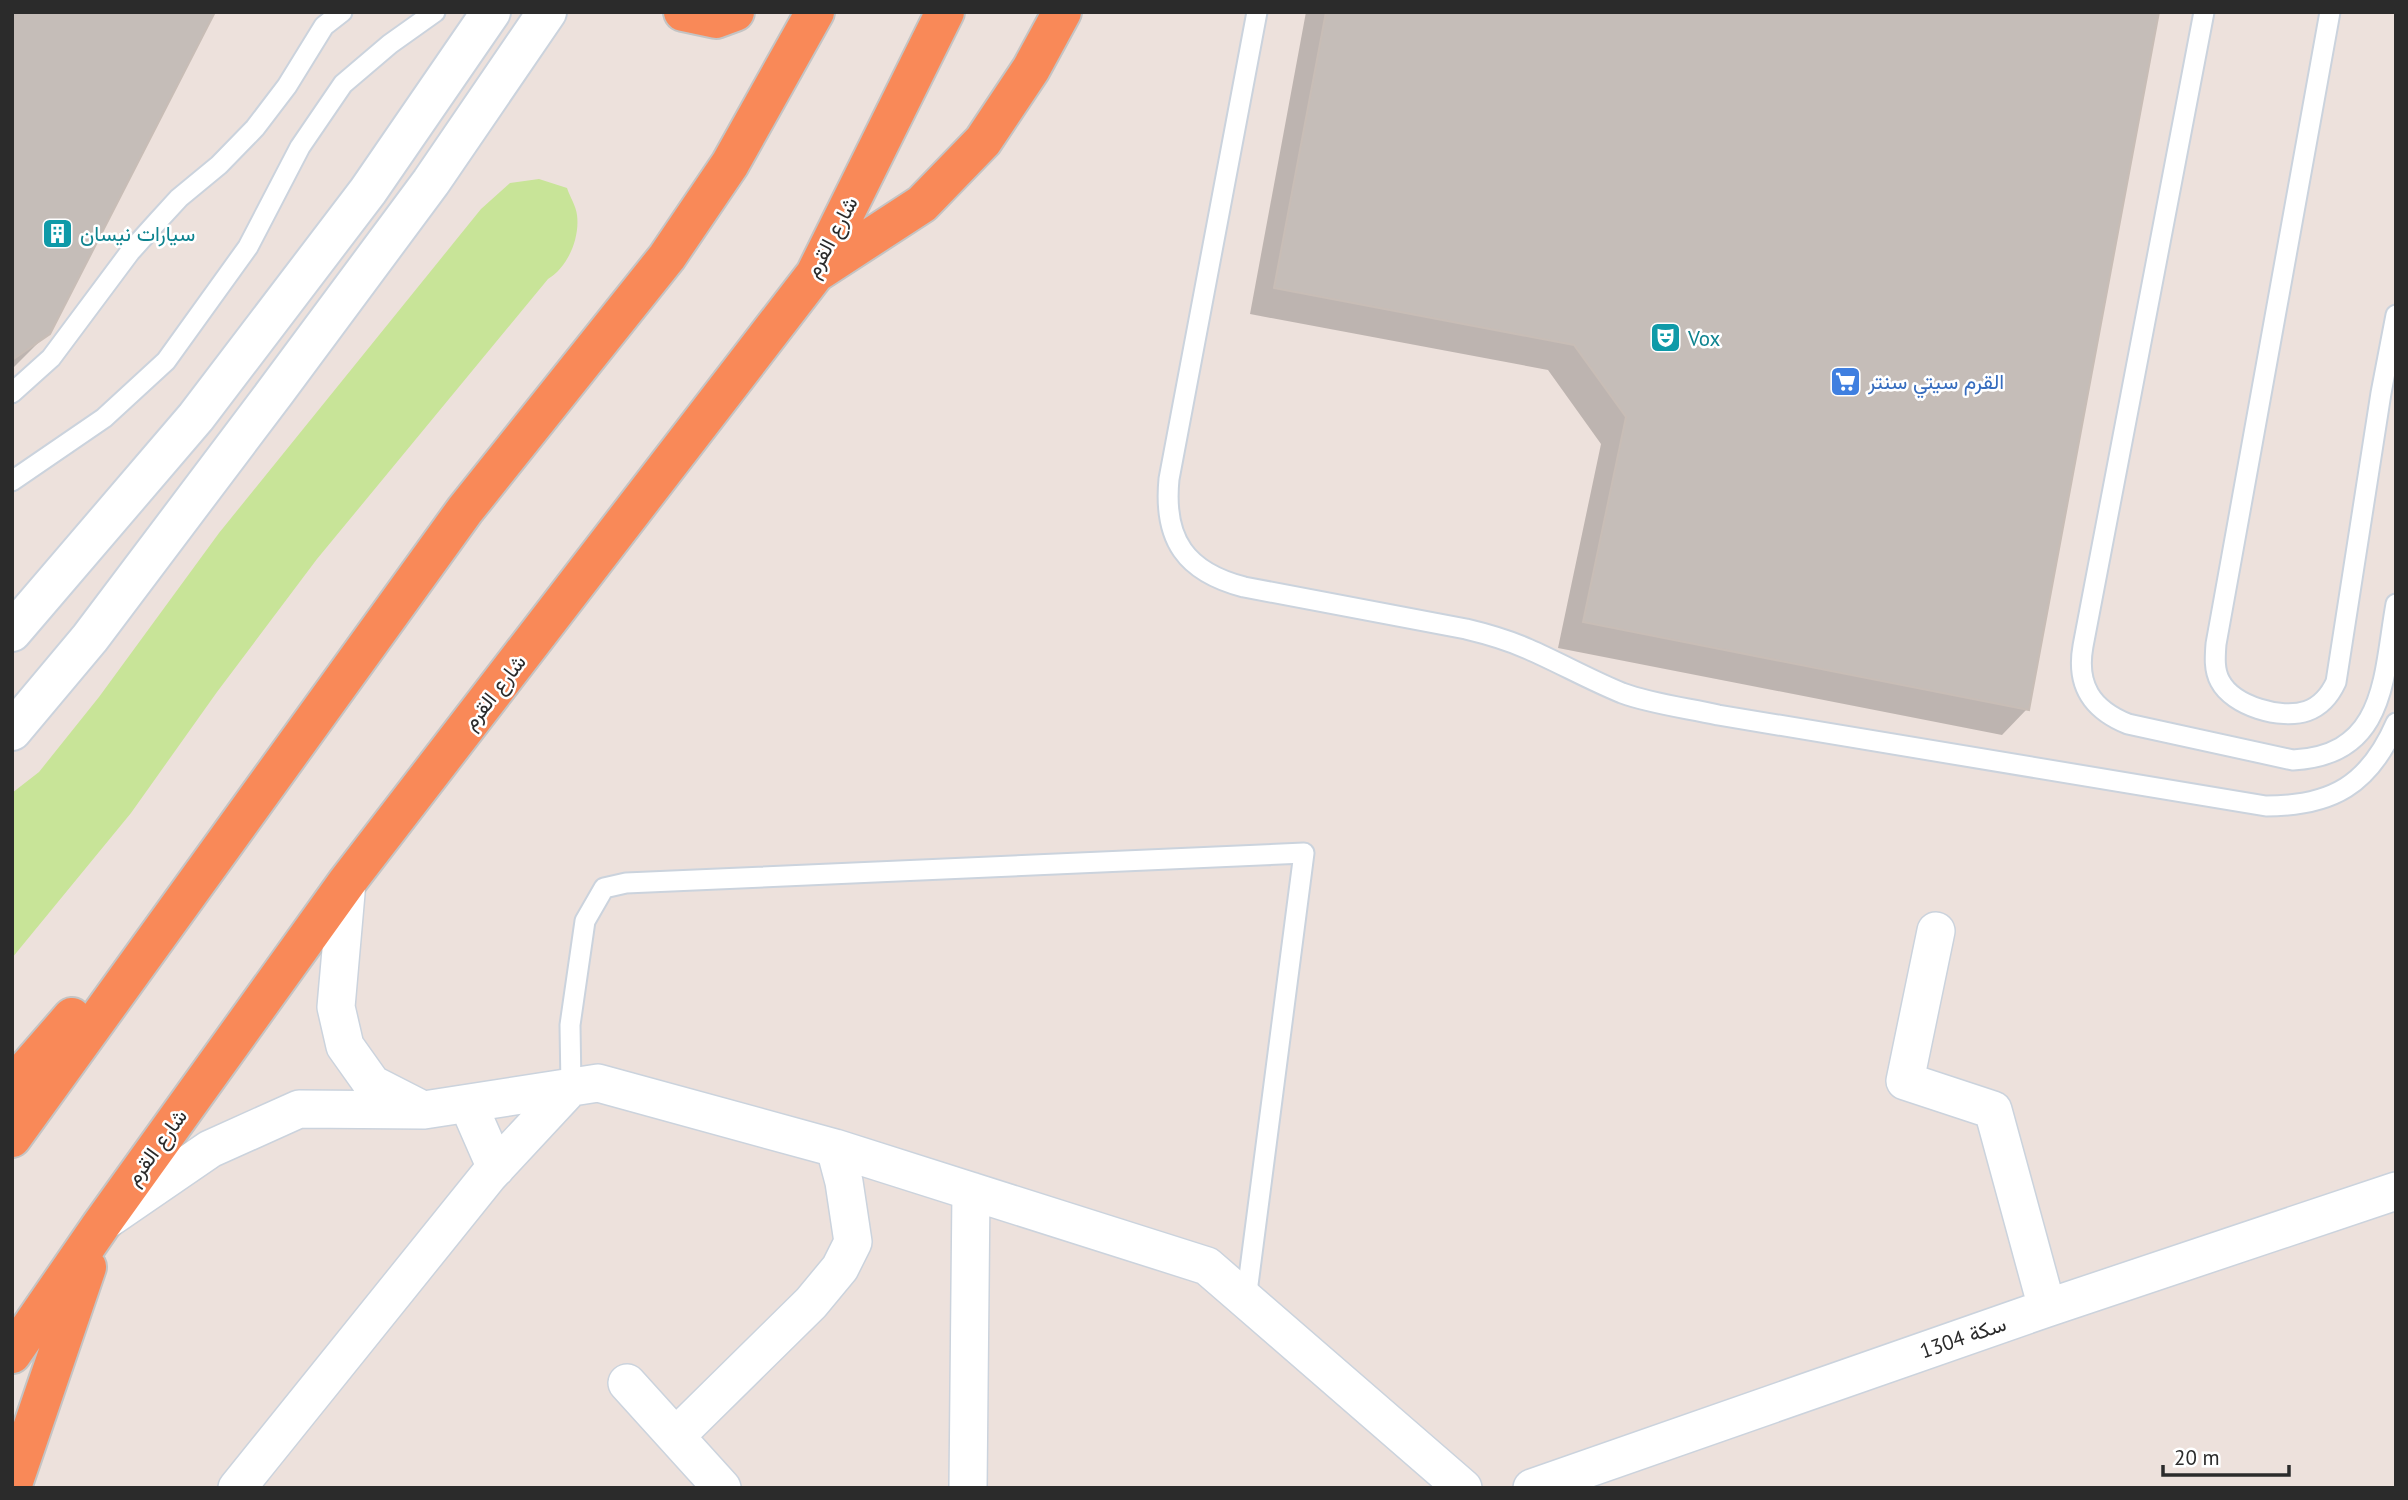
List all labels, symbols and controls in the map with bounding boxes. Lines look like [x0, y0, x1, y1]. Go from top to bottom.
street label: شارع القرم [798, 192, 864, 283]
building icon: سيارات نيسان [40, 216, 74, 250]
place label: سيارات نيسان [80, 220, 195, 247]
theatre icon: Vox [1648, 321, 1682, 355]
place label: Vox [1687, 325, 1720, 352]
supermarket icon: القرم سيتي سنتر [1828, 364, 1862, 398]
place label: القرم سيتي سنتر [1867, 368, 2004, 399]
street label: شارع القرم [456, 649, 533, 736]
street label: شارع القرم [119, 1103, 194, 1191]
street label: سكة 1304 [1916, 1310, 2010, 1364]
scale bar [2163, 1434, 2289, 1478]
text: 20 m [2174, 1444, 2220, 1471]

